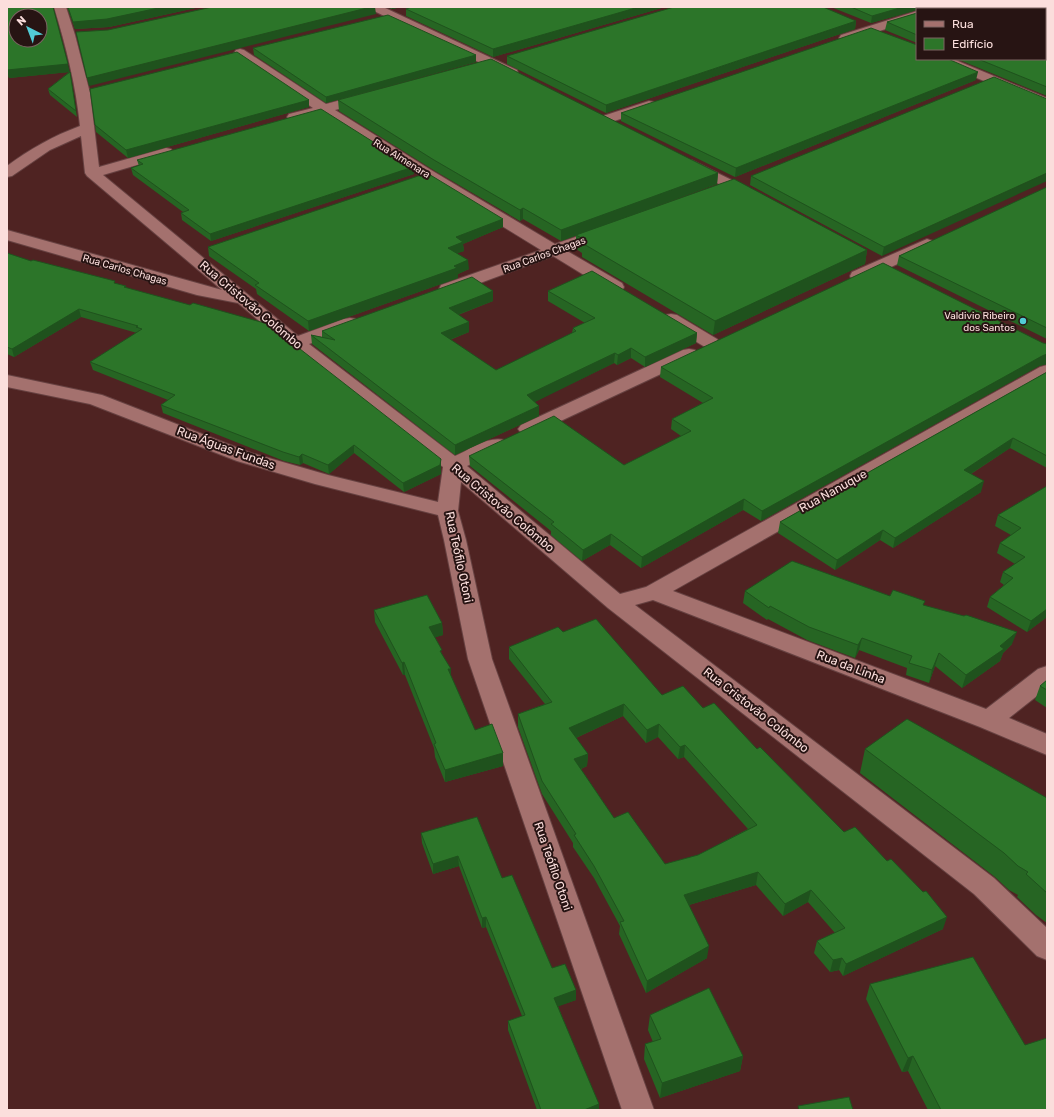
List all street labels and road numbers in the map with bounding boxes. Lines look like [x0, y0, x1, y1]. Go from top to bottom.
street label: Rua Almenara [371, 137, 432, 181]
street label: Rua Carlos Chagas [501, 234, 587, 275]
street label: Rua Carlos Chagas [81, 252, 168, 288]
street label: Rua Cristovão Colômbo [197, 258, 305, 352]
street label: Rua Águas Fundas [175, 424, 277, 472]
street label: Rua Cristovão Colômbo [449, 461, 557, 555]
street label: Rua Nanuque [797, 467, 870, 515]
street label: Rua Teófilo Otoni [442, 510, 476, 604]
street label: Rua da Linha [815, 648, 887, 686]
street label: Rua Cristovão Colômbo [701, 665, 812, 756]
street label: Rua Teófilo Otoni [531, 820, 575, 912]

